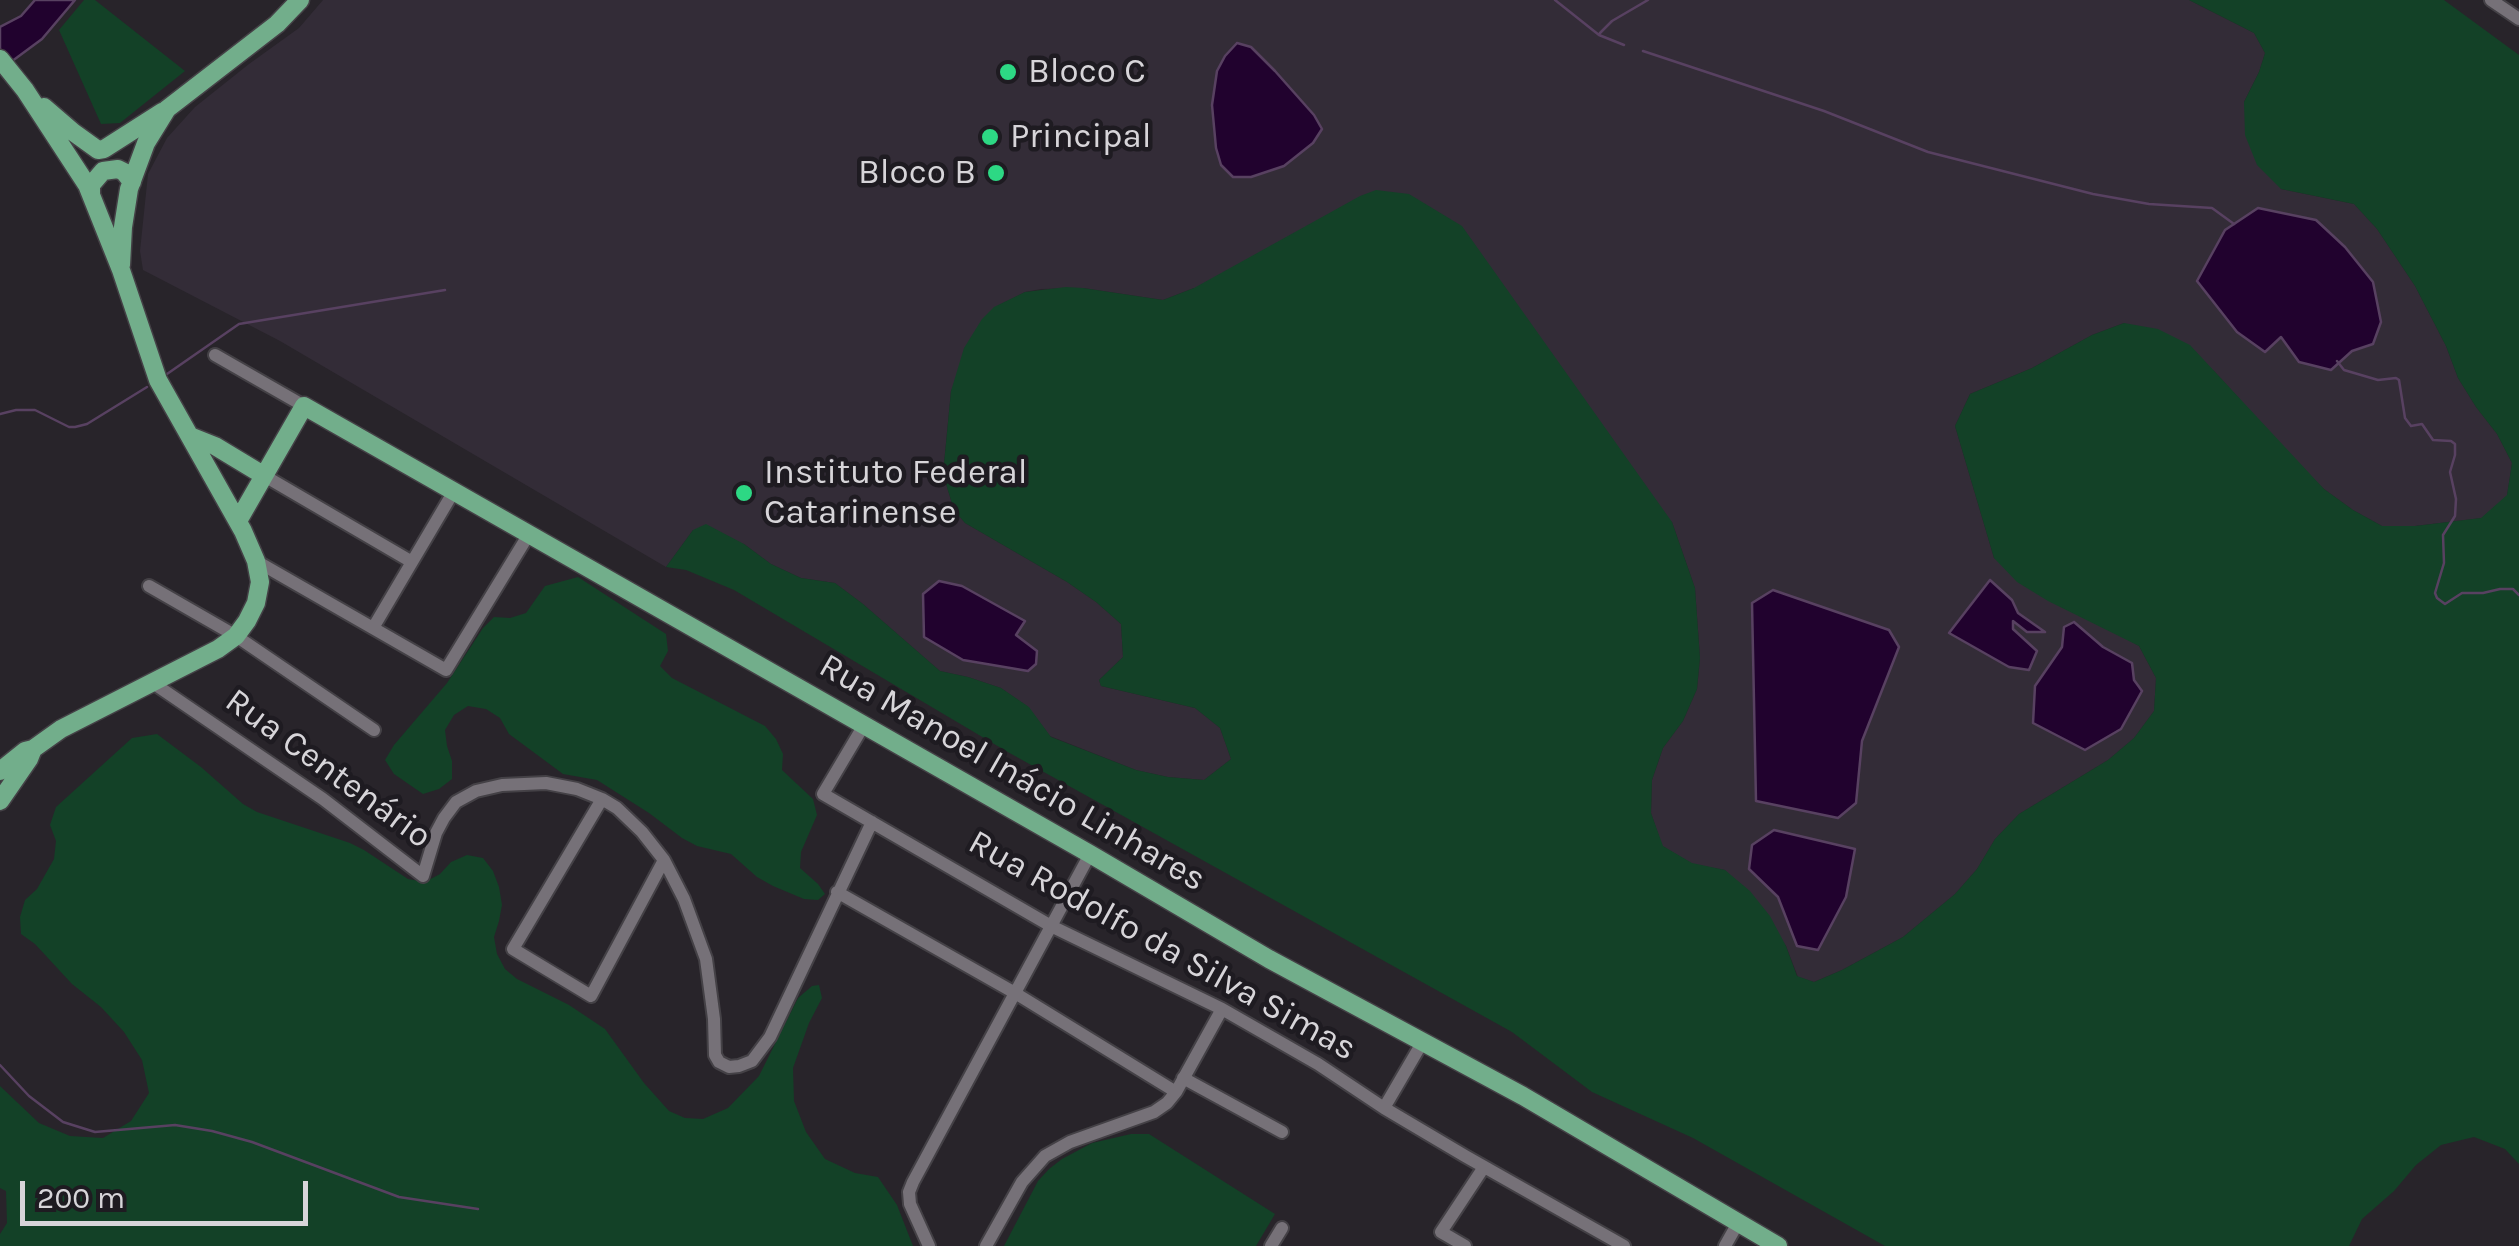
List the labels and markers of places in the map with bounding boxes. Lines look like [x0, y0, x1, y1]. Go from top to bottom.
place label: Bloco C [1028, 51, 1146, 93]
marker: Bloco C [997, 61, 1019, 83]
place label: Principal [1010, 116, 1152, 158]
marker: Principal [979, 126, 1001, 148]
place label: Bloco B [858, 152, 976, 194]
marker: Bloco B [985, 162, 1007, 184]
place label: Instituto Federal Catarinense [764, 452, 1028, 534]
marker: Instituto Federal Catarinense [733, 482, 755, 504]

